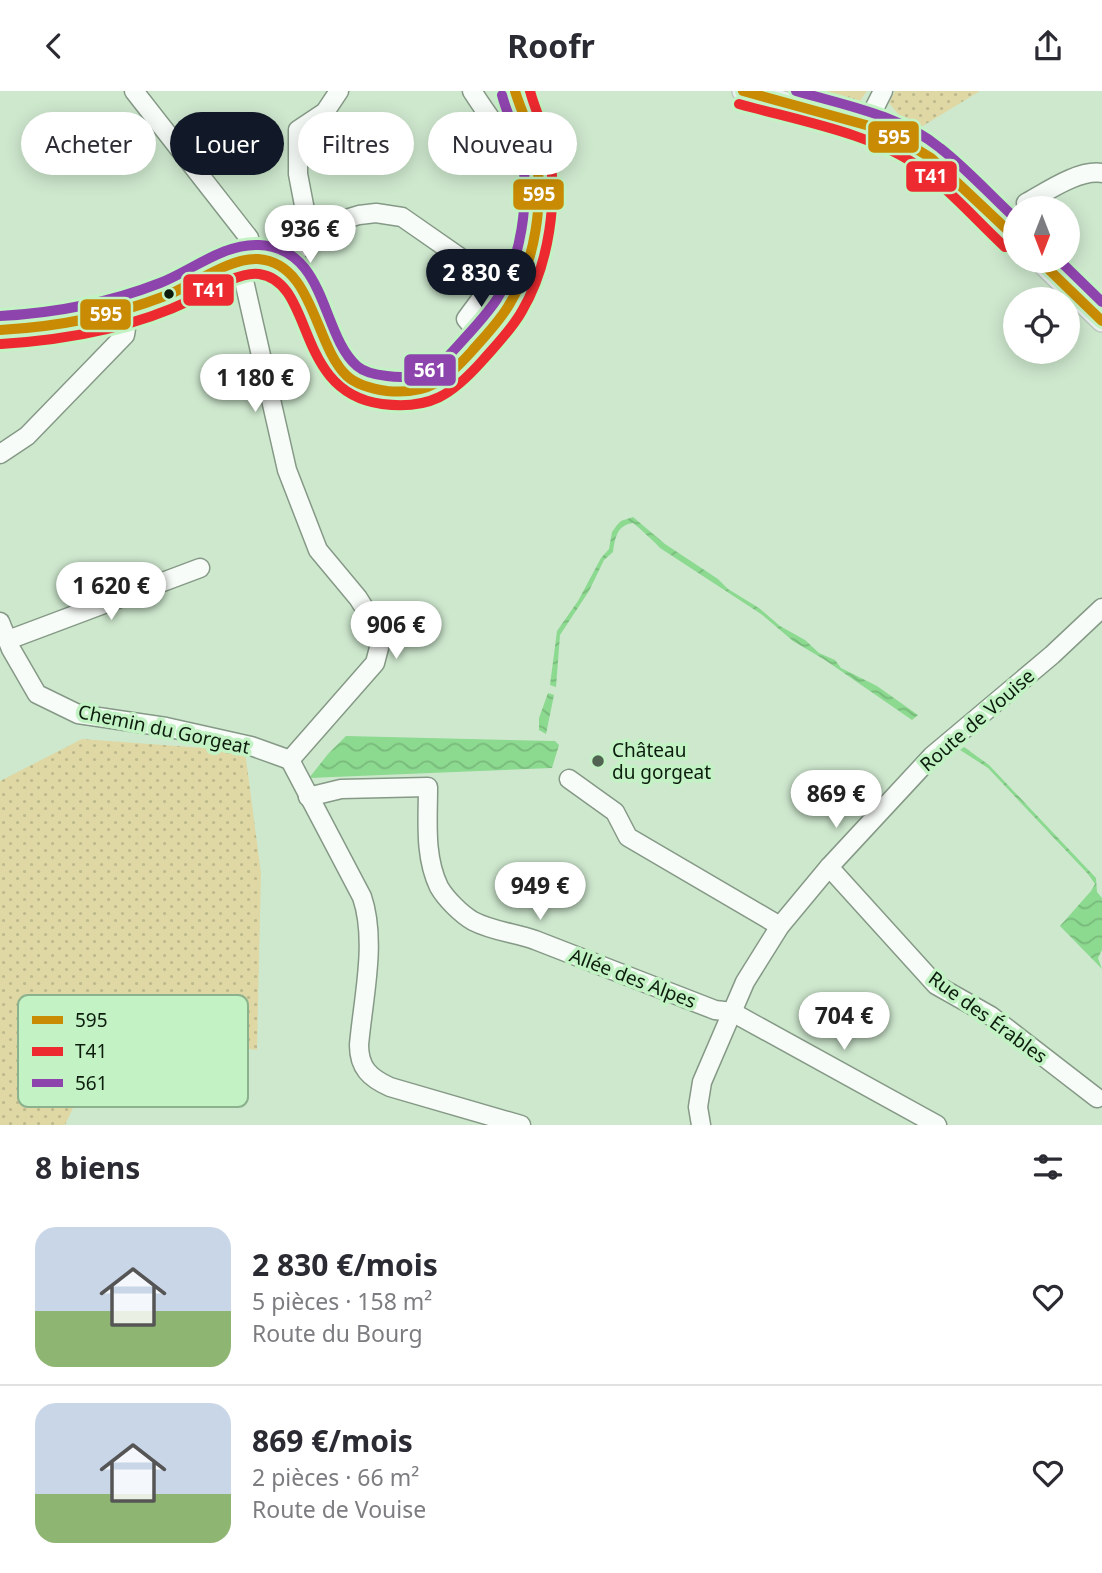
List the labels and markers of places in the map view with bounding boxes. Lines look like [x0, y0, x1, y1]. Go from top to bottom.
pin: 936 € [261, 205, 359, 265]
pin: 2 830 € [416, 249, 546, 309]
unlabelled marker [162, 287, 176, 301]
pin: 1 180 € [190, 355, 320, 414]
pin: 1 620 € [46, 563, 176, 622]
pin: 906 € [347, 601, 445, 661]
place label: Château du gorgeat [612, 737, 711, 785]
marker: Château du gorgeat [590, 753, 606, 769]
pin: 869 € [787, 771, 885, 830]
pin: 949 € [491, 863, 589, 922]
pin: 704 € [795, 993, 893, 1052]

